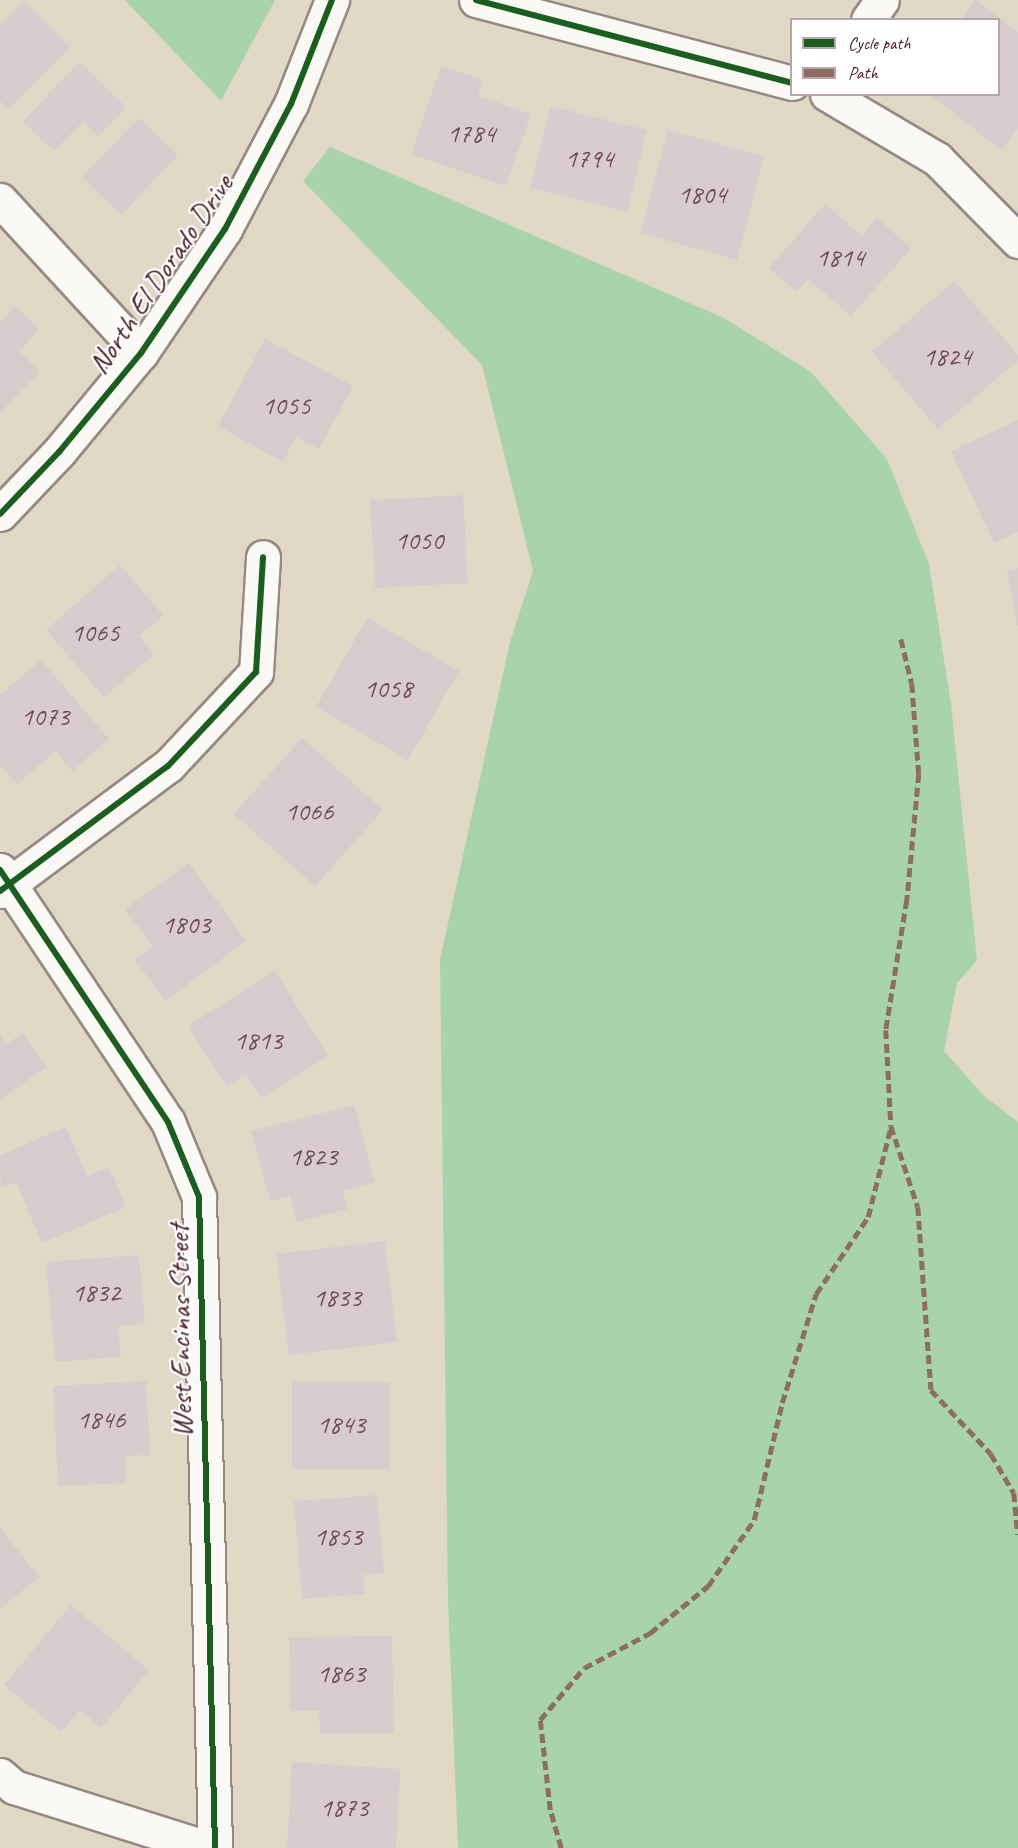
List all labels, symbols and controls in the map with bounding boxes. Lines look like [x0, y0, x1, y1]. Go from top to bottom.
legend [790, 18, 1000, 96]
text: Cycle path [848, 32, 910, 54]
text: Path [848, 62, 878, 84]
house number: 1784 [447, 118, 495, 150]
house number: 1794 [565, 143, 613, 175]
street label: North El Dorado Drive [80, 167, 240, 381]
house number: 1804 [678, 179, 726, 211]
house number: 1814 [816, 242, 864, 274]
house number: 1824 [923, 341, 971, 373]
house number: 1055 [262, 390, 310, 422]
house number: 1050 [395, 525, 443, 557]
house number: 1065 [71, 617, 119, 649]
house number: 1058 [364, 673, 412, 705]
house number: 1073 [21, 701, 69, 733]
house number: 1066 [285, 796, 333, 828]
house number: 1803 [162, 909, 210, 941]
house number: 1813 [234, 1025, 282, 1057]
house number: 1823 [289, 1141, 337, 1173]
street label: West Encinas Street [160, 1224, 200, 1438]
house number: 1832 [72, 1277, 120, 1309]
house number: 1833 [313, 1282, 361, 1314]
house number: 1846 [77, 1404, 125, 1436]
house number: 1843 [317, 1409, 365, 1441]
house number: 1853 [314, 1521, 362, 1553]
house number: 1863 [317, 1658, 365, 1690]
house number: 1873 [320, 1792, 368, 1824]

